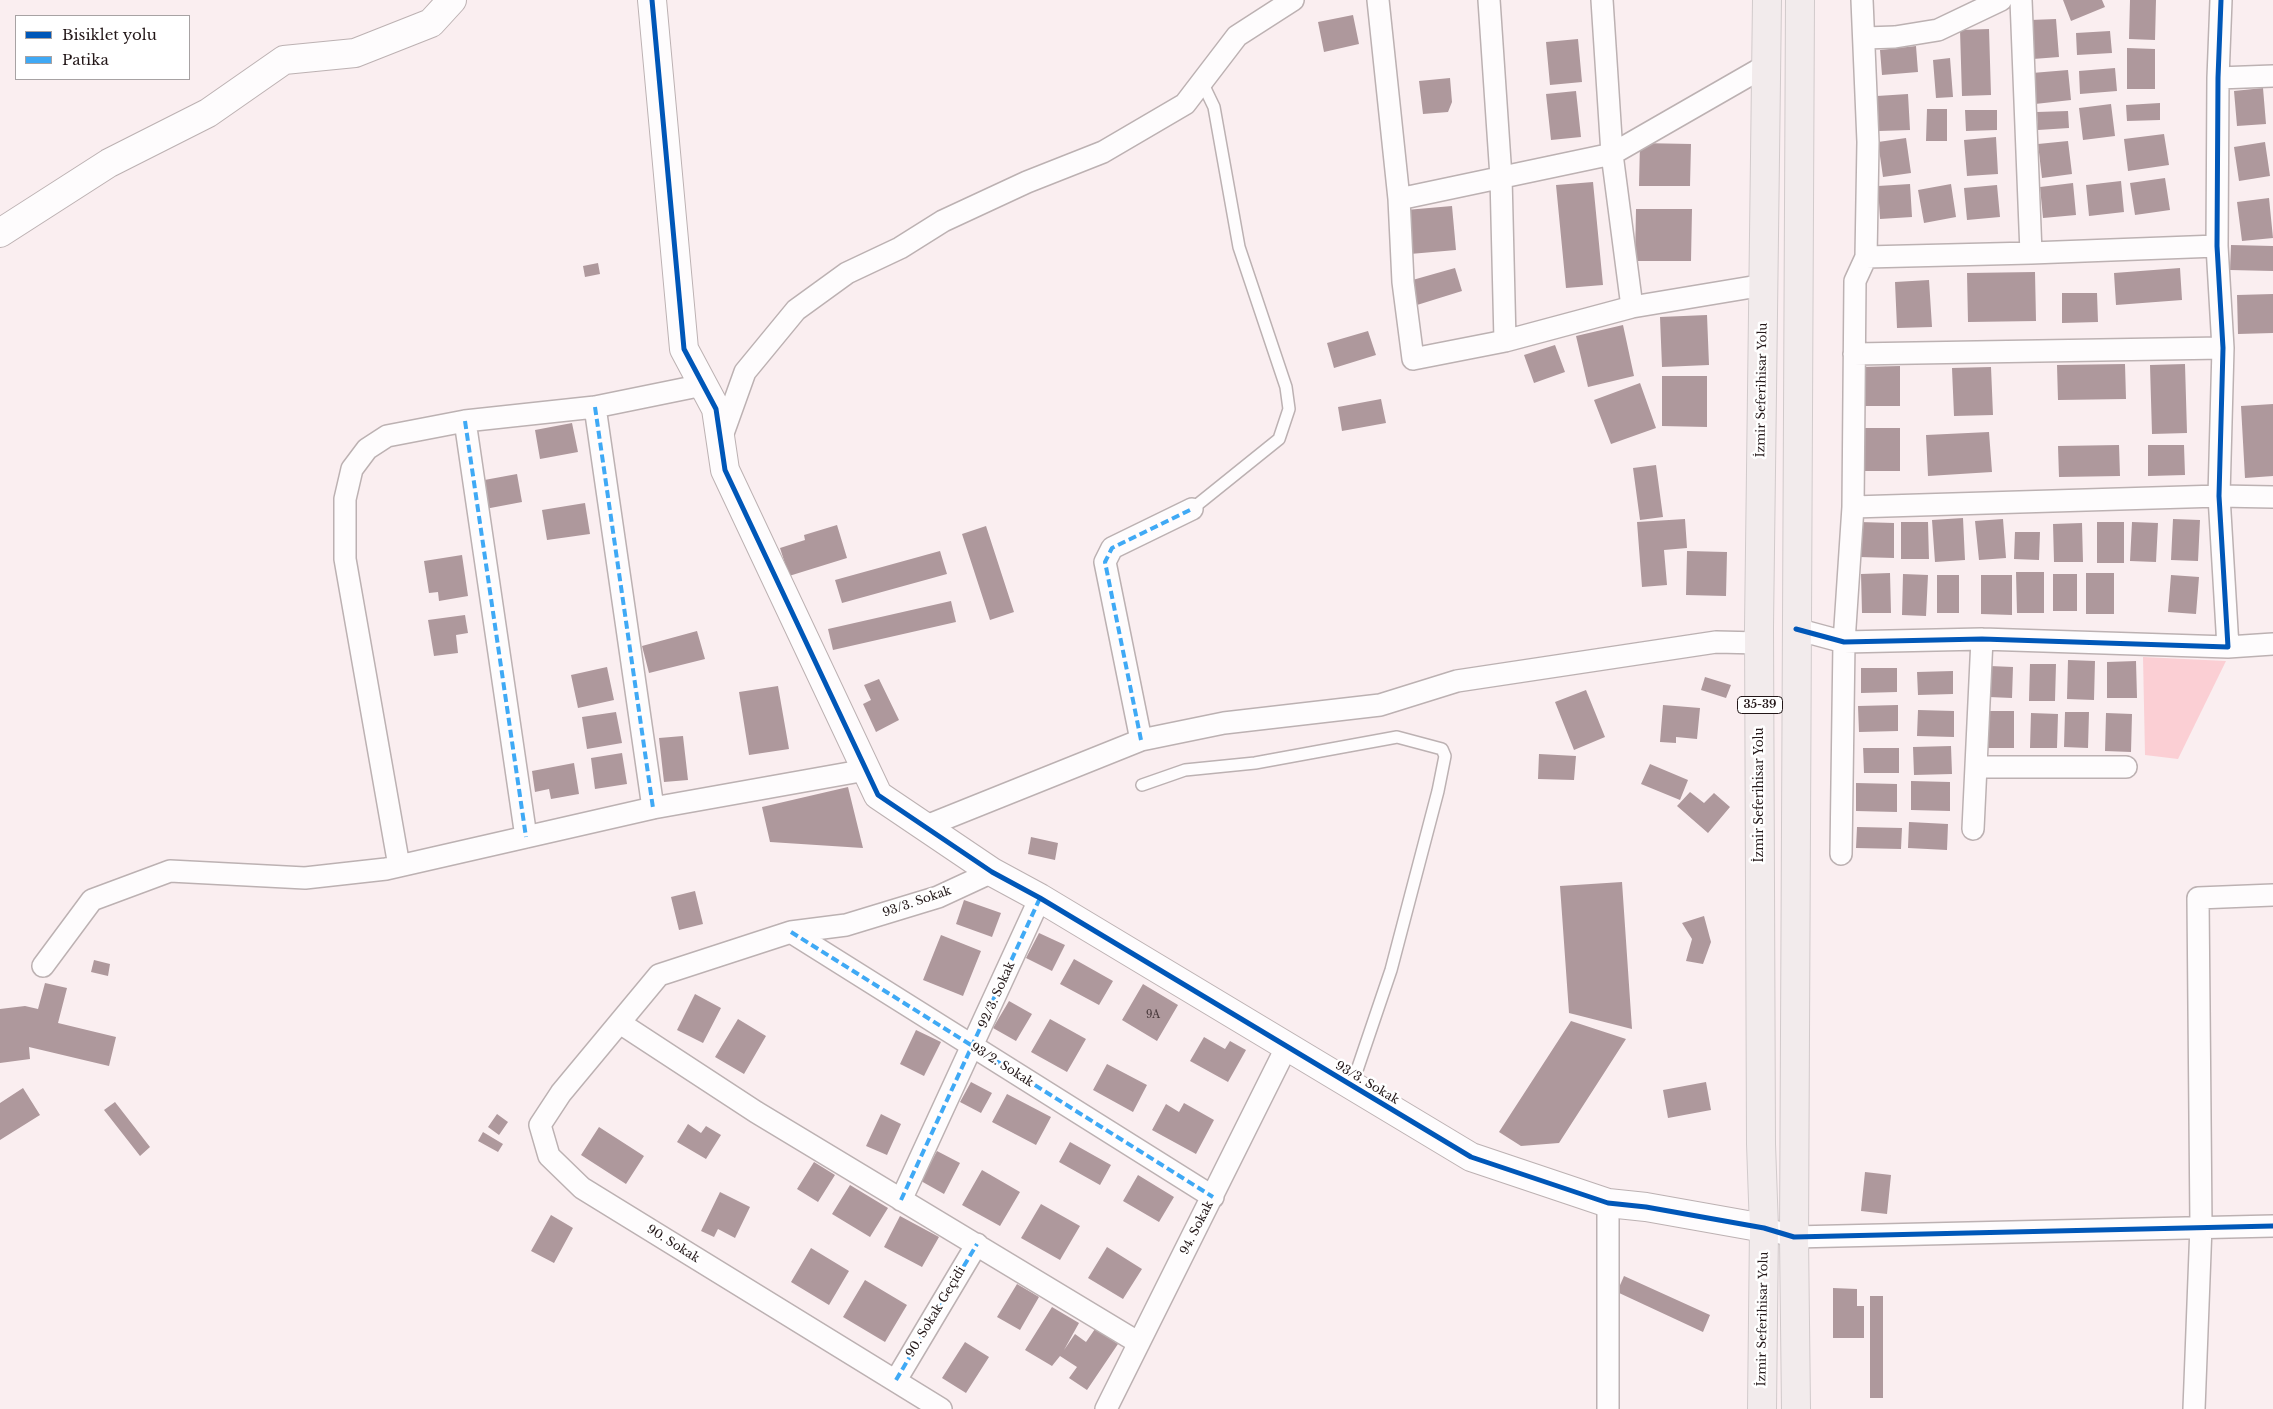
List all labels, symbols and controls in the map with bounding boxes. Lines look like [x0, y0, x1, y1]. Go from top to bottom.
legend [15, 15, 190, 80]
text: Bisiklet yolu [62, 25, 157, 44]
text: Patika [62, 50, 109, 69]
street label: İzmir Seferihisar Yolu [1754, 322, 1770, 458]
road number: 35-39 [1738, 696, 1782, 714]
street label: İzmir Seferihisar Yolu [1753, 728, 1767, 862]
street label: 93/3. Sokak [881, 884, 953, 920]
street label: 92/3. Sokak [976, 959, 1018, 1031]
house number: 9A [1146, 1009, 1160, 1021]
street label: 93/2. Sokak [968, 1040, 1036, 1090]
street label: 93/3. Sokak [1333, 1058, 1401, 1108]
street label: 94. Sokak [1177, 1199, 1217, 1257]
street label: 90. Sokak [644, 1222, 702, 1266]
street label: İzmir Seferihisar Yolu [1755, 1251, 1771, 1387]
street label: 90. Sokak Geçidi [903, 1264, 969, 1360]

